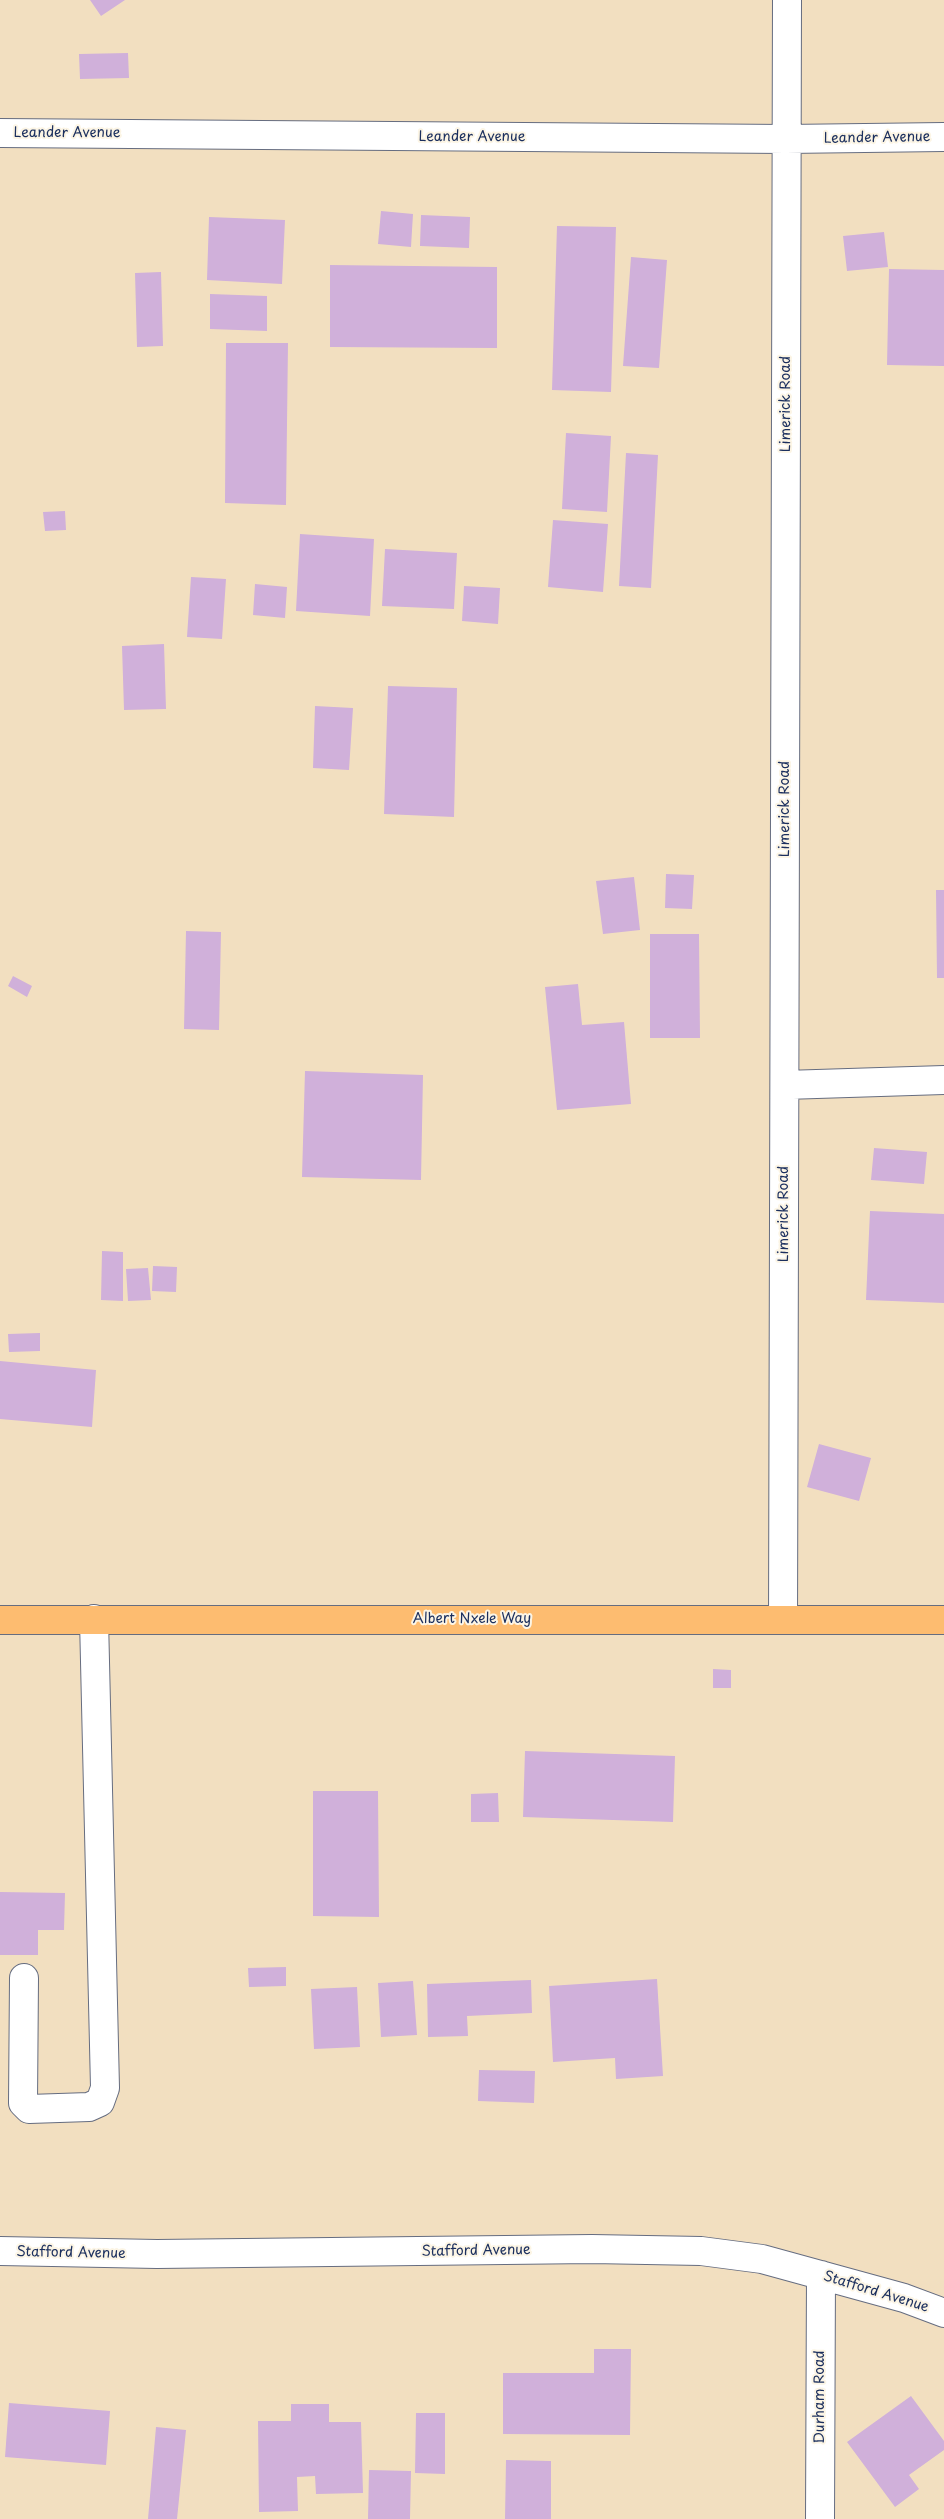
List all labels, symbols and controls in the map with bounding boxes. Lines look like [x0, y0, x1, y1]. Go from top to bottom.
street label: Leander Avenue [14, 125, 120, 141]
street label: Leander Avenue [419, 129, 525, 145]
street label: Leander Avenue [823, 129, 931, 147]
street label: Limerick Road [778, 356, 794, 452]
street label: Limerick Road [777, 761, 793, 857]
street label: Limerick Road [776, 1166, 792, 1262]
street label: Albert Nxele Way [413, 1611, 531, 1627]
street label: Stafford Avenue [421, 2242, 531, 2260]
street label: Stafford Avenue [16, 2244, 126, 2262]
street label: Stafford Avenue [821, 2268, 931, 2316]
street label: Durham Road [812, 2350, 828, 2444]

